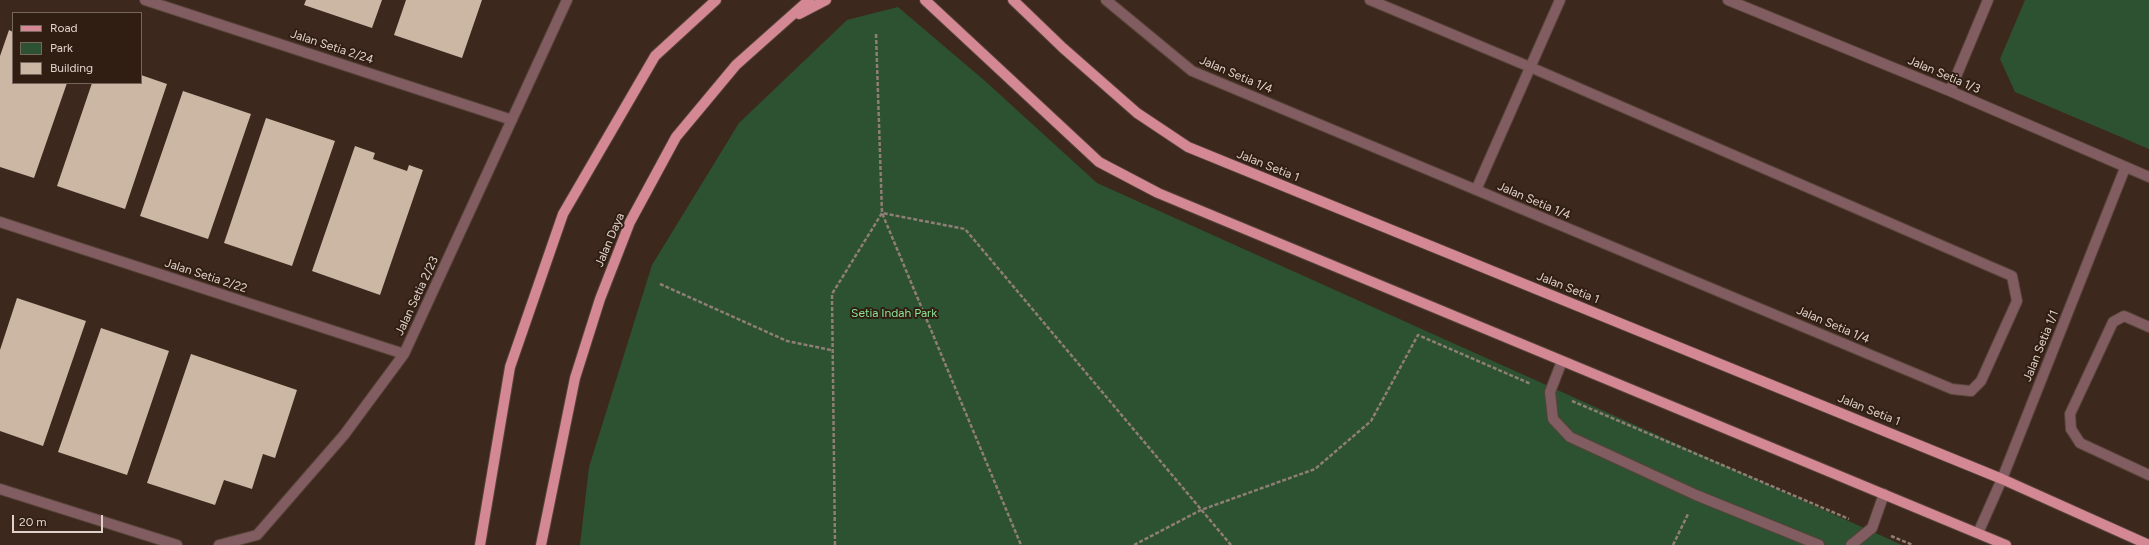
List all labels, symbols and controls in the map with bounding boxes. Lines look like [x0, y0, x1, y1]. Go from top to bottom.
legend [12, 12, 142, 84]
text: Road [50, 21, 78, 35]
street label: Jalan Setia 2/24 [289, 27, 375, 67]
text: Park [50, 41, 73, 55]
street label: Jalan Setia 1/4 [1197, 53, 1275, 97]
street label: Jalan Setia 1/3 [1906, 53, 1982, 97]
text: Building [50, 61, 93, 75]
street label: Jalan Setia 1 [1235, 147, 1301, 185]
street label: Jalan Setia 1/4 [1495, 179, 1573, 223]
street label: Jalan Daya [592, 211, 628, 269]
street label: Jalan Setia 2/23 [392, 254, 442, 338]
street label: Jalan Setia 2/22 [163, 256, 249, 296]
street label: Jalan Setia 1 [1535, 269, 1601, 307]
street label: Jalan Setia 1/4 [1794, 303, 1872, 347]
park label: Setia Indah Park [851, 306, 937, 320]
street label: Jalan Setia 1/1 [2020, 308, 2062, 384]
street label: Jalan Setia 1 [1836, 391, 1902, 429]
scale bar [14, 507, 105, 533]
text: 20 m [19, 515, 47, 529]

